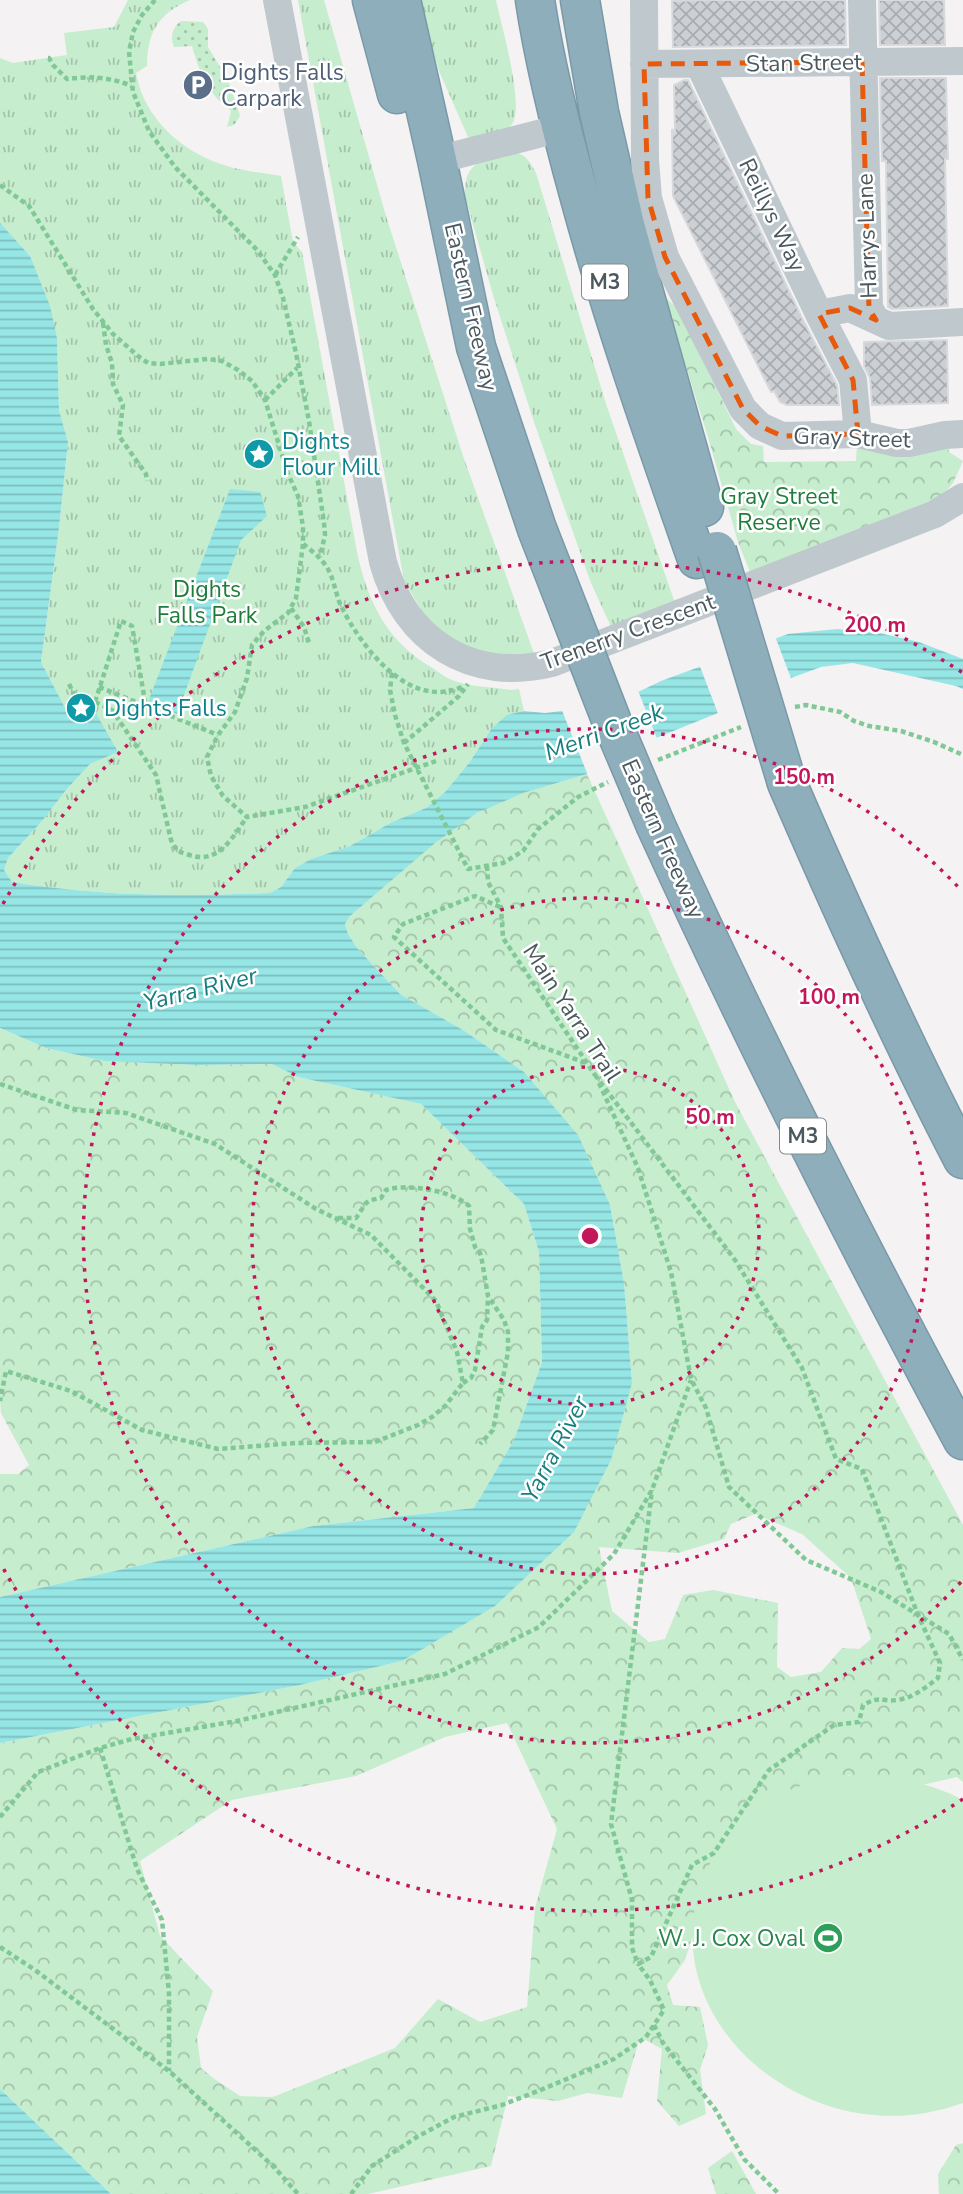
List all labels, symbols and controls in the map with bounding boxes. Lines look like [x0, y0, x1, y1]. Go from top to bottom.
street label: Stan Street [746, 46, 863, 80]
place label: Dights Falls Carpark [221, 57, 344, 114]
parking icon: Dights Falls Carpark [181, 68, 215, 102]
street label: Reillys Way [731, 153, 813, 277]
street label: Harrys Lane [849, 173, 885, 299]
street label: Eastern Freeway [437, 220, 505, 394]
road number: M3 [582, 264, 628, 300]
street label: Gray Street [793, 420, 912, 456]
place label: Dights Flour Mill [282, 426, 380, 483]
place icon: Dights Flour Mill [242, 437, 276, 471]
park label: Gray Street Reserve [720, 481, 839, 538]
park label: Dights Falls Park [157, 574, 258, 631]
street label: Trenerry Crescent [537, 586, 720, 678]
text: 200 m [844, 611, 906, 639]
place icon: Dights Falls [64, 691, 98, 725]
place label: Dights Falls [104, 693, 227, 724]
water label: Merri Creek [540, 695, 669, 768]
street label: Eastern Freeway [614, 754, 712, 924]
text: 150 m [773, 763, 835, 791]
street label: Main Yarra Trail [516, 938, 628, 1088]
water label: Yarra River [140, 959, 262, 1019]
text: 100 m [798, 983, 860, 1011]
text: 50 m [685, 1103, 735, 1131]
road number: M3 [780, 1118, 826, 1154]
centre of rings [578, 1224, 602, 1248]
water label: Yarra River [514, 1389, 597, 1508]
sports icon: W. J. Cox Oval [811, 1921, 845, 1955]
place label: W. J. Cox Oval [658, 1923, 805, 1954]

